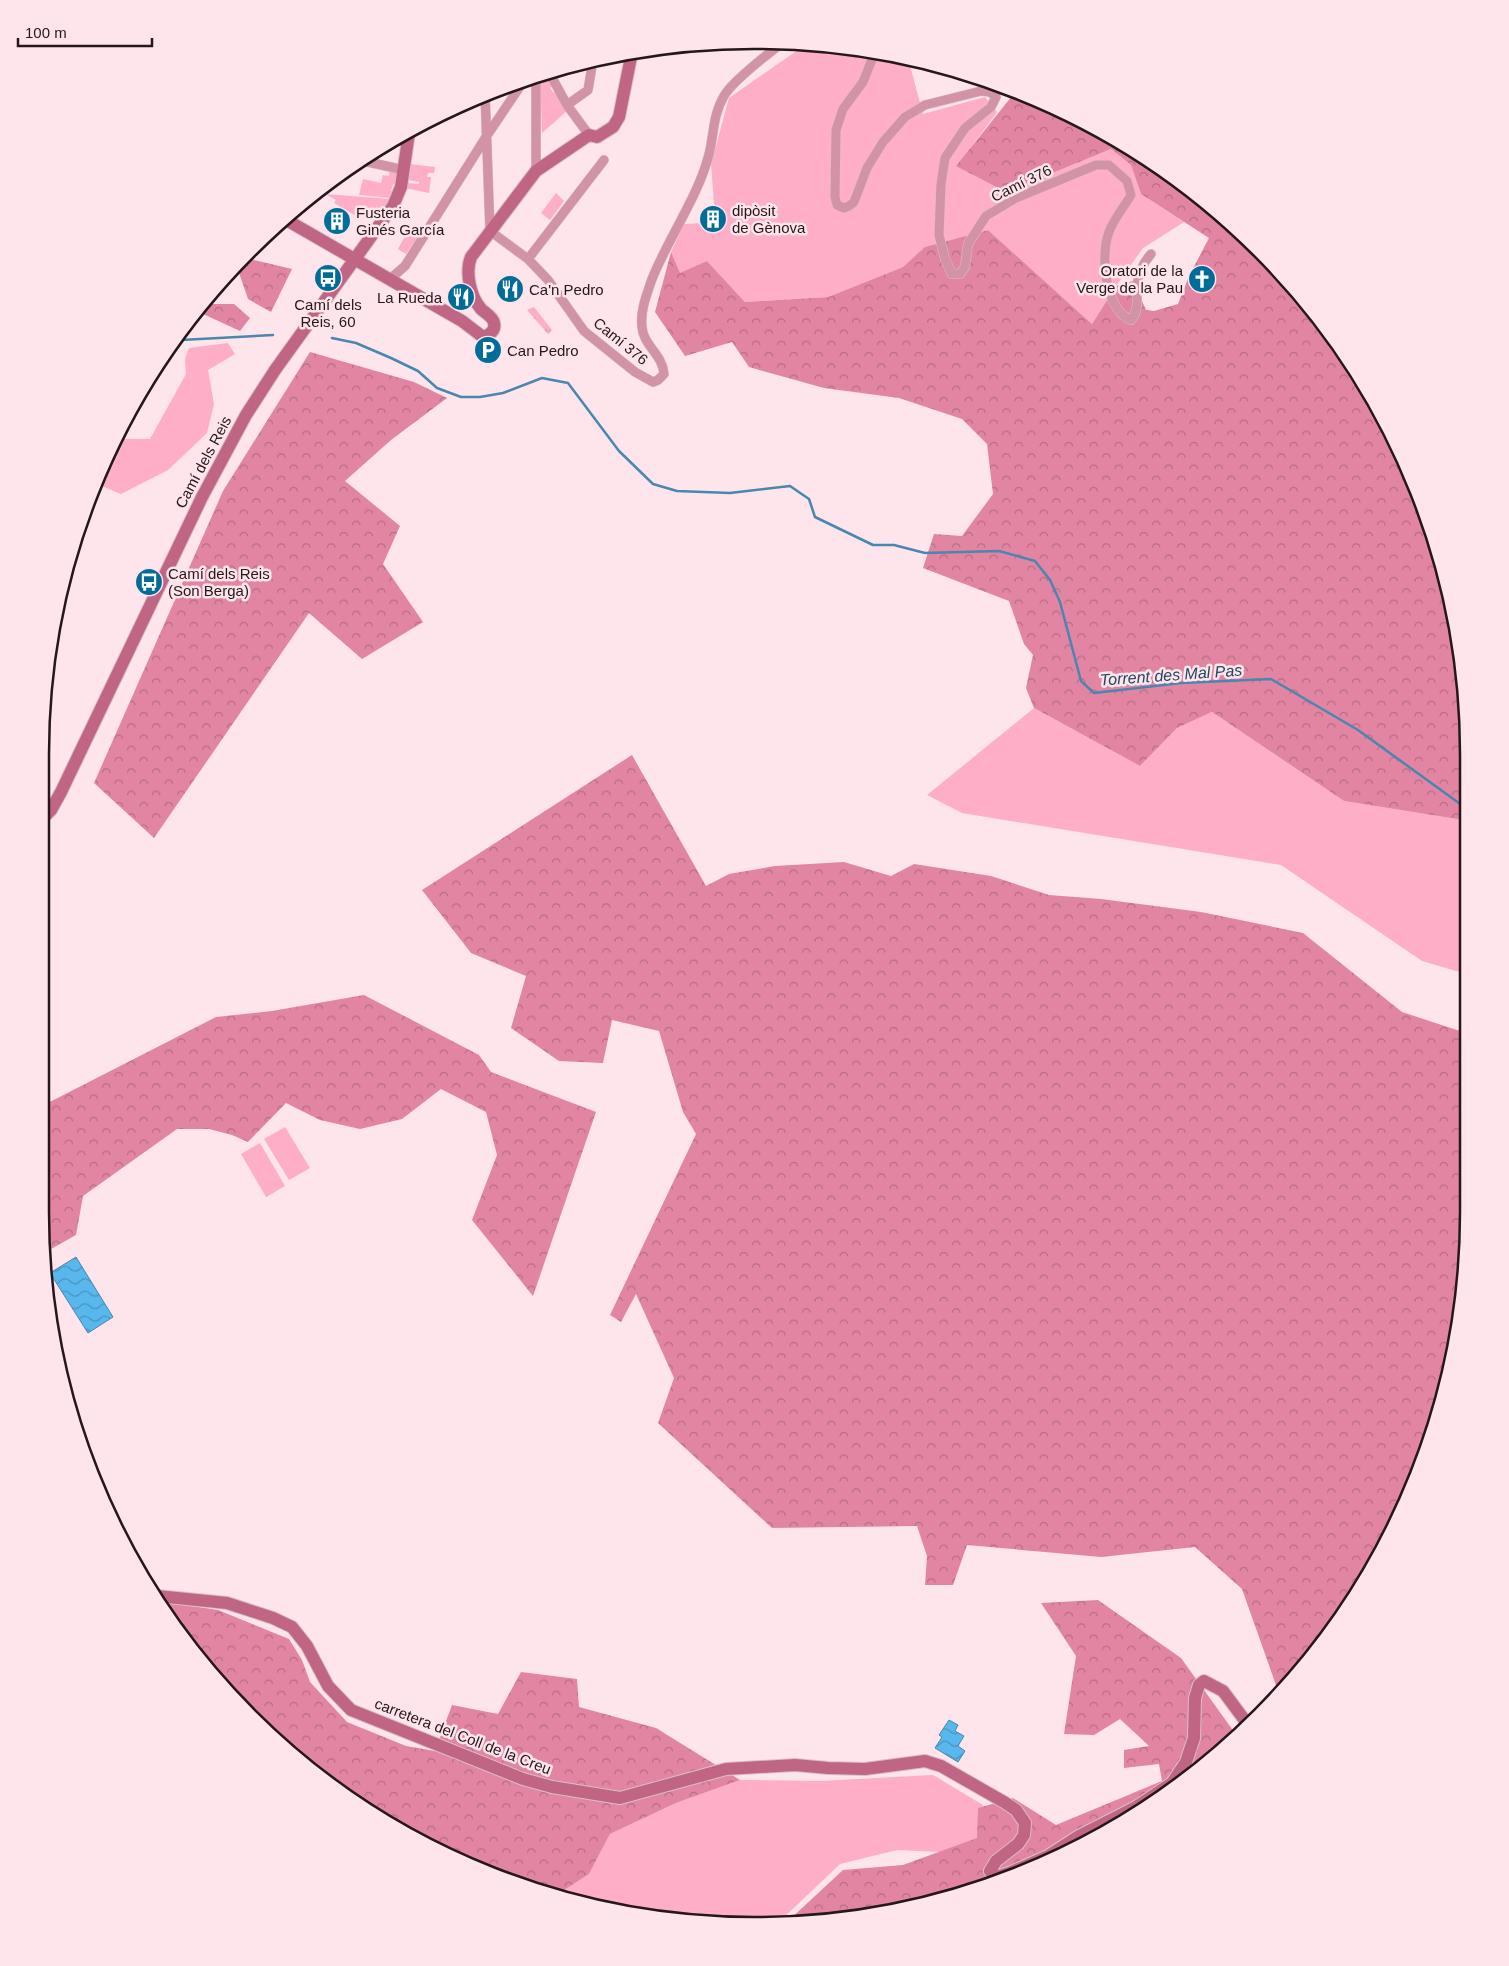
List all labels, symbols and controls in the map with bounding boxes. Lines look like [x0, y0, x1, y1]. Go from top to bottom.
scale bar [18, 15, 151, 47]
text: 100 m [25, 24, 67, 41]
street label: Camí 376 [988, 161, 1054, 205]
place label: dipòsit de Gènova [732, 202, 806, 236]
place label: Fusteria Ginés García [356, 204, 445, 238]
building icon: dipòsit de Gènova [698, 204, 728, 234]
building icon: Fusteria Ginés García [322, 206, 352, 236]
place label: Oratori de la Verge de la Pau [1076, 262, 1184, 296]
bus stop icon: Camí dels Reis, 60 [313, 263, 343, 293]
church icon: Oratori de la Verge de la Pau [1187, 264, 1217, 294]
restaurant icon: Ca'n Pedro [495, 274, 525, 304]
place label: Ca'n Pedro [529, 281, 604, 298]
restaurant icon: La Rueda [446, 282, 476, 312]
place label: La Rueda [377, 289, 443, 306]
place label: Camí dels Reis, 60 [294, 296, 362, 330]
street label: Camí 376 [590, 314, 652, 368]
parking icon: Can Pedro [473, 335, 503, 365]
place label: Can Pedro [507, 342, 579, 359]
street label: Camí dels Reis [172, 413, 234, 511]
place label: Camí dels Reis (Son Berga) [168, 565, 270, 599]
bus stop icon: Camí dels Reis (Son Berga) [134, 567, 164, 597]
water label: Torrent des Mal Pas [1099, 662, 1243, 688]
street label: carretera del Coll de la Creu [372, 1694, 554, 1778]

